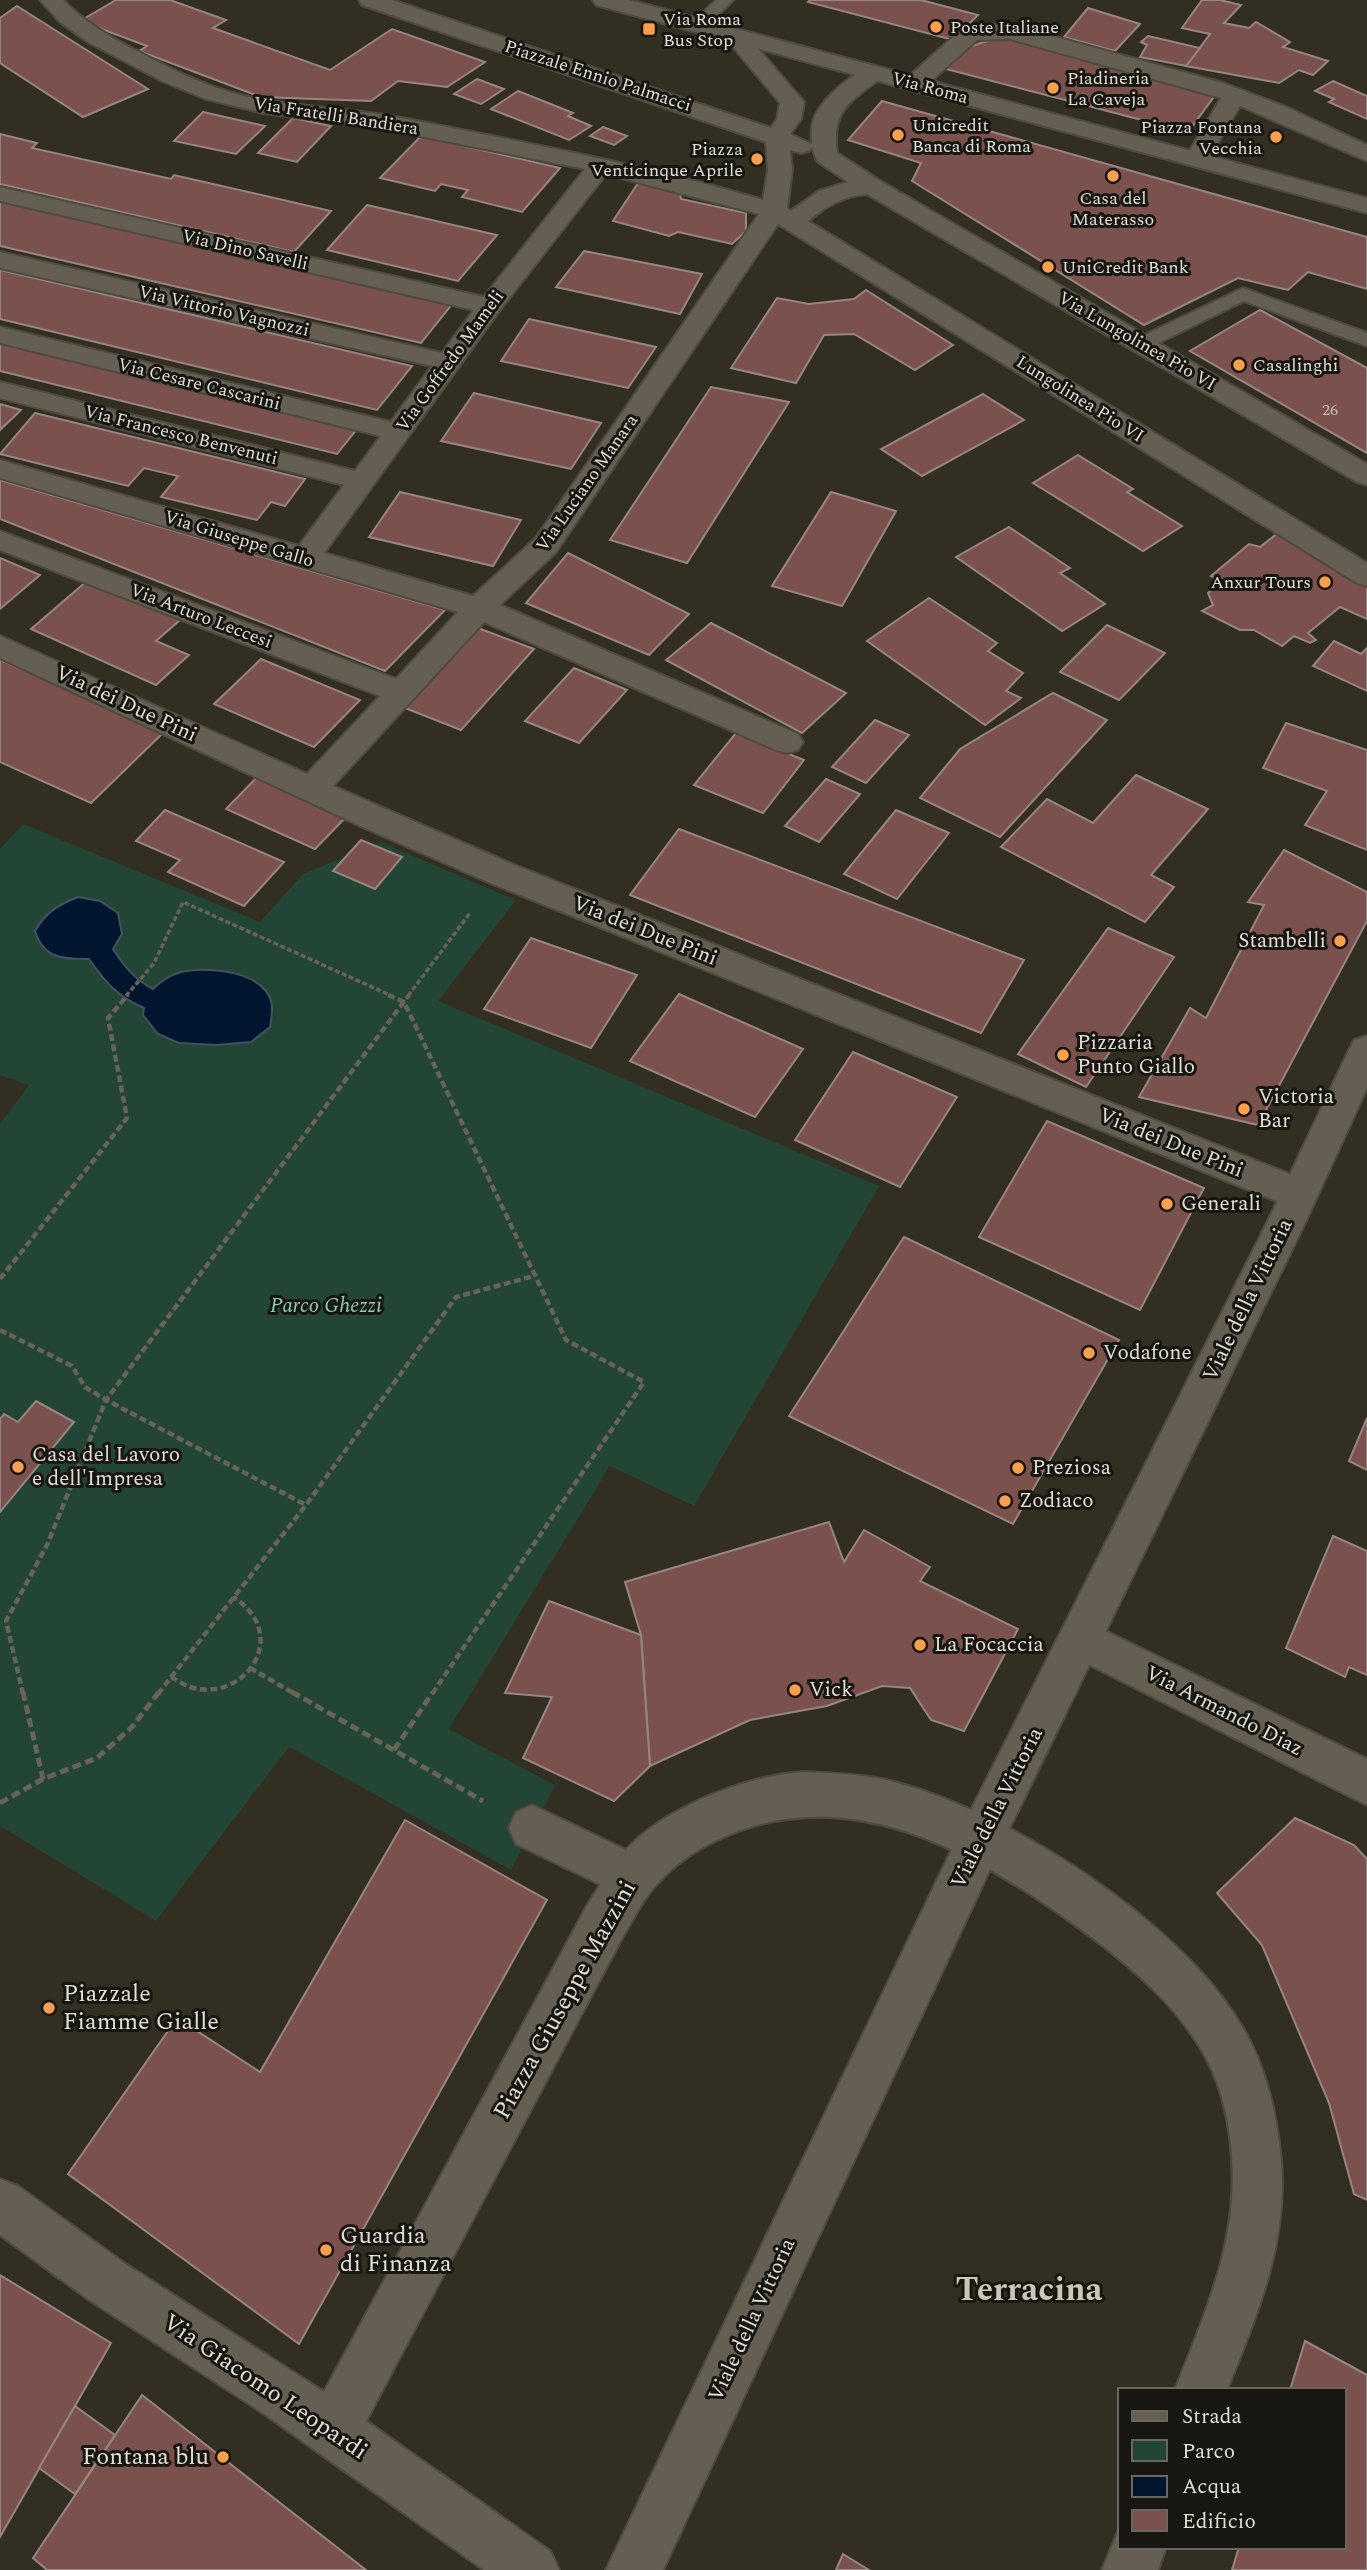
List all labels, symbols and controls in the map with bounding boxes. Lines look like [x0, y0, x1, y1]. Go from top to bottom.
place label: Via Roma Bus Stop [663, 6, 741, 54]
place label: Poste Italiane [950, 14, 1059, 41]
marker: Poste Italiane [928, 19, 944, 35]
marker: Via Roma Bus Stop [641, 21, 657, 37]
street label: Piazzale Ennio Palmacci [501, 33, 695, 119]
street label: Via Roma [889, 65, 971, 111]
place label: Piadineria La Caveja [1067, 65, 1150, 113]
marker: Piadineria La Caveja [1045, 80, 1061, 96]
street label: Via Fratelli Bandiera [252, 90, 420, 142]
place label: Unicredit Banca di Roma [912, 112, 1031, 160]
place label: Piazza Fontana Vecchia [1141, 114, 1262, 162]
marker: Unicredit Banca di Roma [890, 127, 906, 143]
marker: Piazza Fontana Vecchia [1268, 129, 1284, 145]
place label: Piazza Venticinque Aprile [591, 136, 743, 184]
marker: Piazza Venticinque Aprile [749, 151, 765, 167]
marker: Casa del Materasso [1105, 168, 1121, 184]
place label: Casa del Materasso [1072, 185, 1154, 233]
street label: Via Dino Savelli [179, 222, 311, 278]
place label: UniCredit Bank [1062, 254, 1189, 281]
marker: UniCredit Bank [1040, 259, 1056, 275]
street label: Via Vittorio Vagnozzi [136, 278, 312, 344]
street label: Via Goffredo Mameli [389, 285, 511, 437]
street label: Via Lungolinea Pio VI [1053, 285, 1221, 397]
street label: Lungolinea Pio VI [1011, 349, 1149, 449]
street label: Via Cesare Cascarini [115, 351, 283, 417]
place label: Casalinghi [1253, 352, 1338, 379]
marker: Casalinghi [1231, 357, 1247, 373]
street label: Via Francesco Benvenuti [82, 398, 280, 472]
house number: 26 [1322, 398, 1338, 422]
street label: Via Luciano Manara [529, 408, 645, 557]
street label: Via Giuseppe Gallo [161, 503, 317, 575]
place label: Anxur Tours [1210, 569, 1311, 596]
marker: Anxur Tours [1317, 574, 1333, 590]
street label: Via Arturo Leccesi [126, 576, 276, 656]
street label: Via dei Due Pini [50, 657, 202, 751]
street label: Via dei Due Pini [568, 887, 722, 975]
place label: Stambelli [1238, 925, 1326, 957]
marker: Stambelli [1332, 933, 1348, 949]
place label: Pizzaria Punto Giallo [1077, 1027, 1195, 1083]
marker: Pizzaria Punto Giallo [1055, 1047, 1071, 1063]
place label: Victoria Bar [1258, 1081, 1335, 1137]
street label: Via dei Due Pini [1094, 1099, 1248, 1187]
marker: Victoria Bar [1236, 1101, 1252, 1117]
place label: Generali [1181, 1188, 1261, 1220]
marker: Generali [1159, 1196, 1175, 1212]
street label: Viale della Vittoria [1195, 1213, 1302, 1387]
park label: Parco Ghezzi [270, 1290, 382, 1322]
place label: Vodafone [1103, 1337, 1192, 1369]
marker: Vodafone [1081, 1345, 1097, 1361]
place label: Casa del Lavoro e dell'Impresa [32, 1439, 180, 1495]
place label: Preziosa [1032, 1452, 1112, 1484]
marker: Casa del Lavoro e dell'Impresa [10, 1459, 26, 1475]
marker: Preziosa [1010, 1460, 1026, 1476]
place label: Zodiaco [1019, 1485, 1094, 1517]
marker: Zodiaco [997, 1493, 1013, 1509]
place label: La Focaccia [934, 1629, 1045, 1661]
marker: La Focaccia [912, 1637, 928, 1653]
street label: Via Armando Diaz [1139, 1657, 1309, 1765]
place label: Vick [809, 1674, 853, 1706]
marker: Vick [787, 1682, 803, 1698]
street label: Viale della Vittoria [943, 1721, 1052, 1894]
street label: Piazza Giuseppe Mazzini [484, 1874, 646, 2126]
place label: Piazzale Fiamme Gialle [63, 1976, 219, 2040]
marker: Piazzale Fiamme Gialle [41, 2000, 57, 2016]
place label: Guardia di Finanza [340, 2218, 452, 2282]
street label: Viale della Vittoria [700, 2232, 804, 2407]
marker: Guardia di Finanza [318, 2242, 334, 2258]
district label: Terracina [955, 2265, 1103, 2315]
street label: Via Giacomo Leopardi [155, 2305, 375, 2469]
legend [1118, 2388, 1346, 2549]
text: Strada [1182, 2401, 1243, 2433]
text: Parco [1182, 2436, 1235, 2468]
place label: Fontana blu [82, 2439, 209, 2475]
marker: Fontana blu [215, 2449, 231, 2465]
text: Acqua [1182, 2471, 1242, 2503]
text: Edificio [1182, 2506, 1256, 2538]

